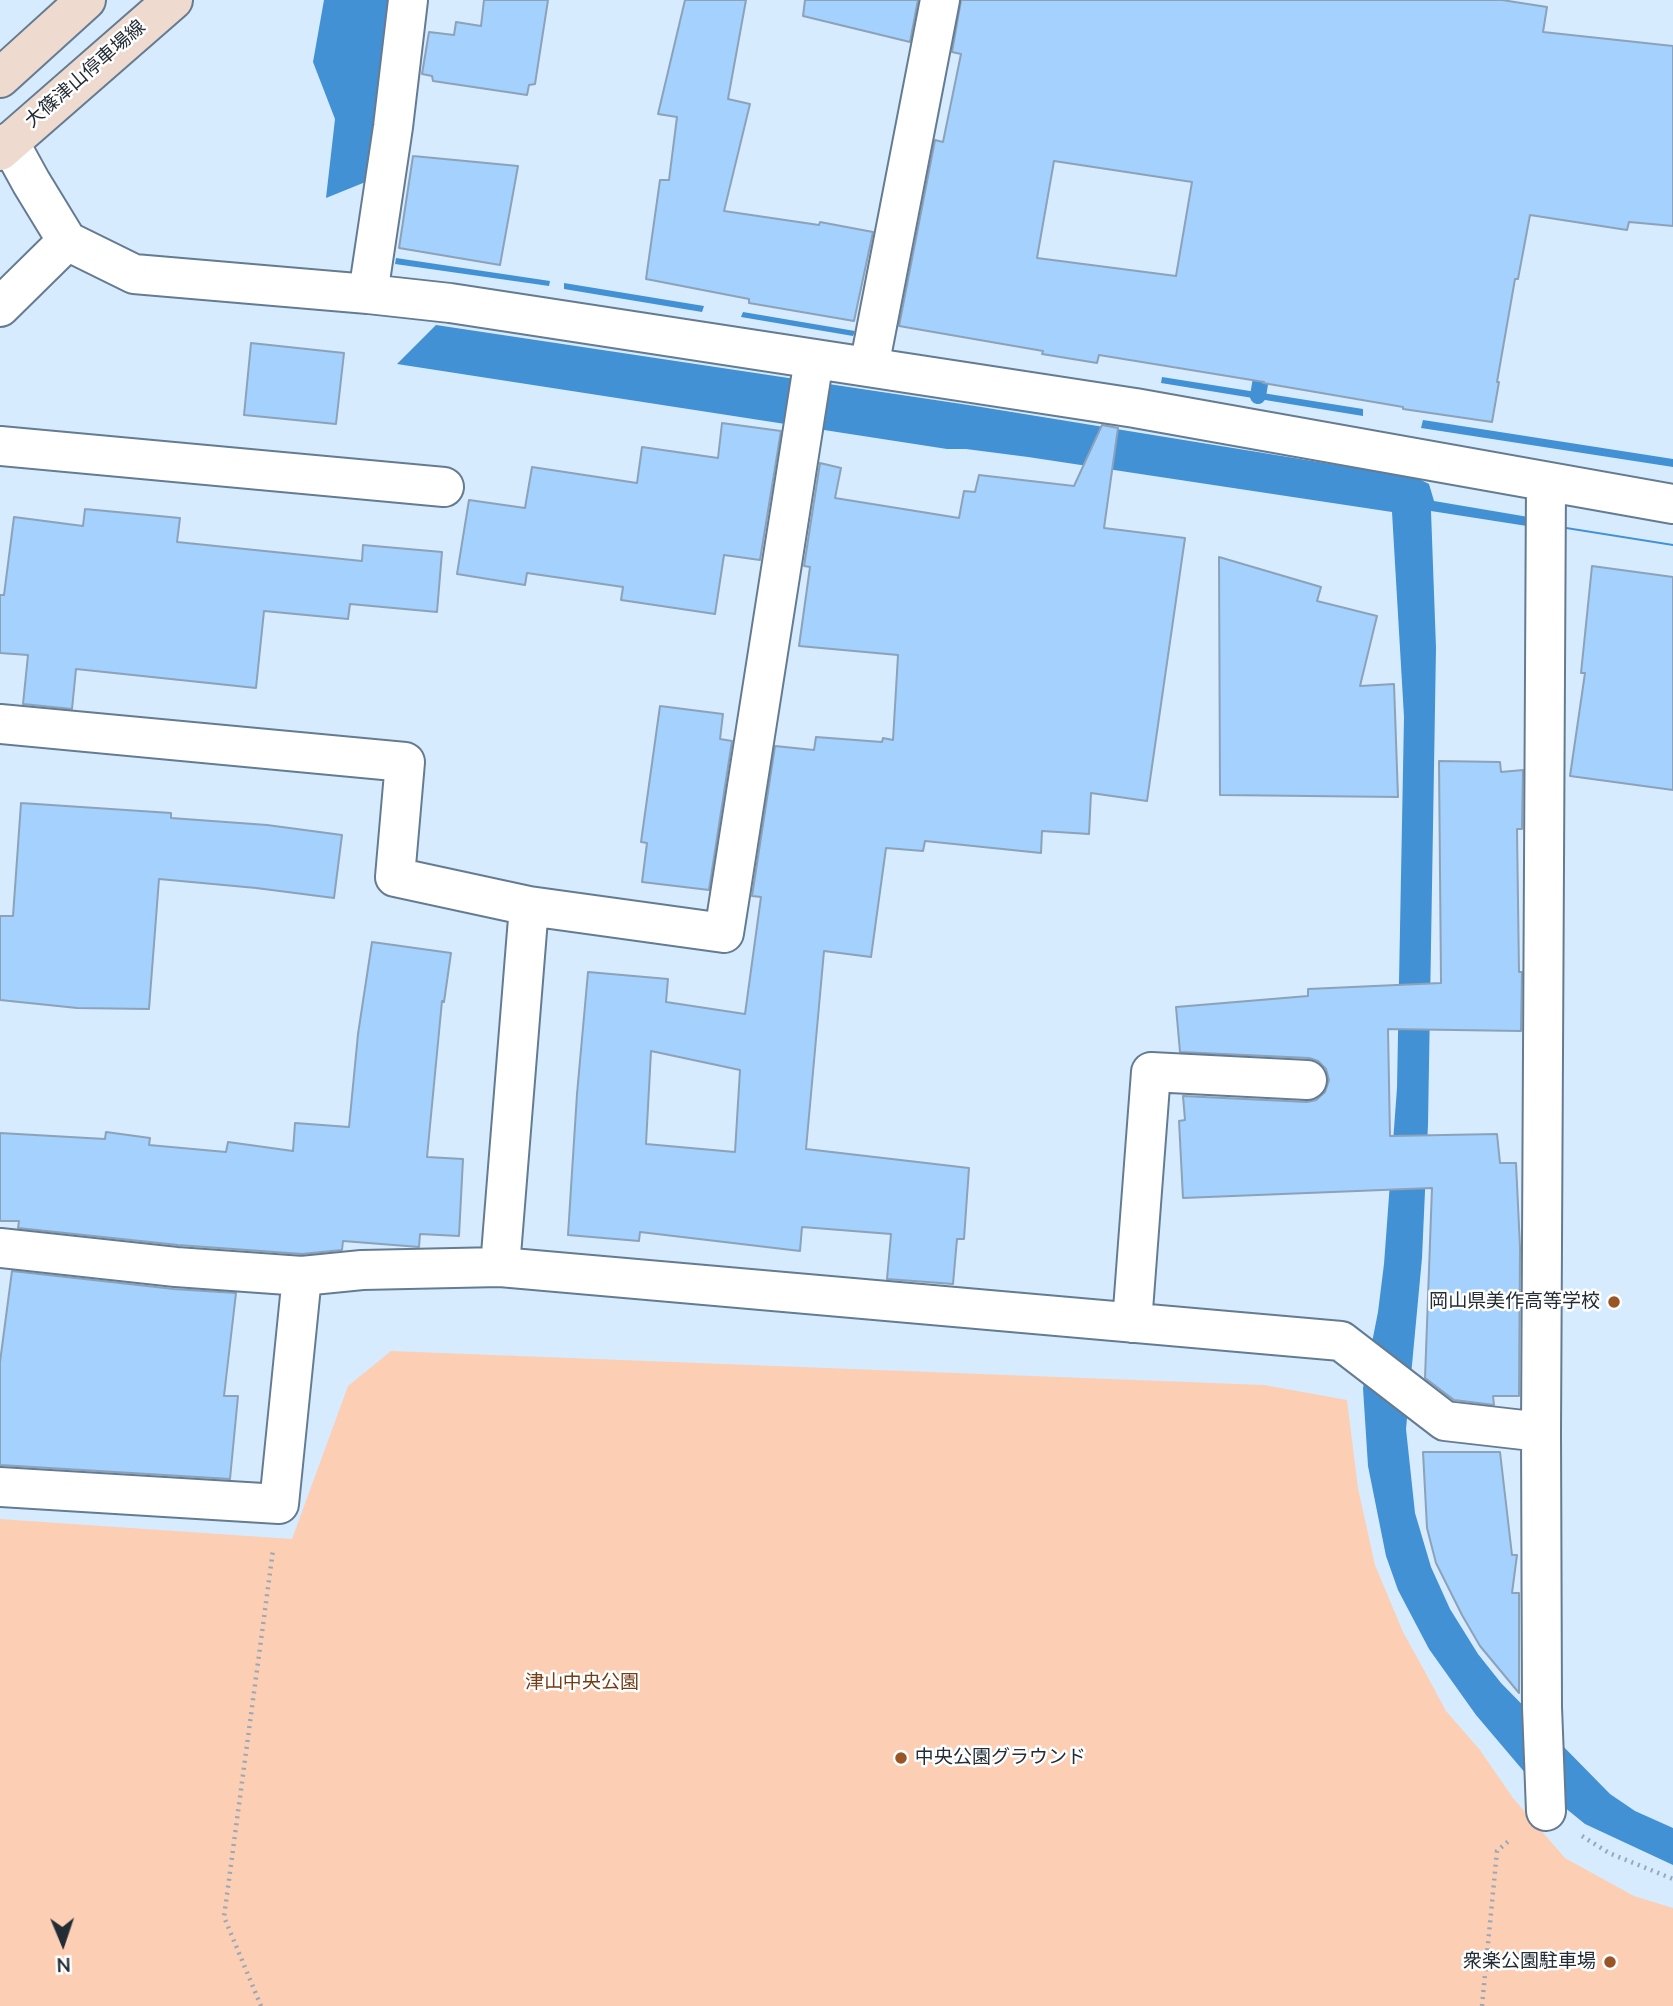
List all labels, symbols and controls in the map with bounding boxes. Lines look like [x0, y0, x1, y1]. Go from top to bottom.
street label: 大篠津山停車場線 [21, 17, 151, 133]
place label: 岡山県美作高等学校 [1429, 1291, 1600, 1313]
marker: 岡山県美作高等学校 [1606, 1294, 1622, 1310]
park label: 津山中央公園 [525, 1672, 639, 1694]
place label: 中央公園グラウンド [915, 1747, 1086, 1769]
marker: 中央公園グラウンド [893, 1750, 909, 1766]
north arrow [28, 1908, 98, 1978]
text: N [56, 1951, 71, 1977]
place label: 衆楽公園駐車場 [1463, 1951, 1596, 1973]
marker: 衆楽公園駐車場 [1602, 1954, 1618, 1970]

